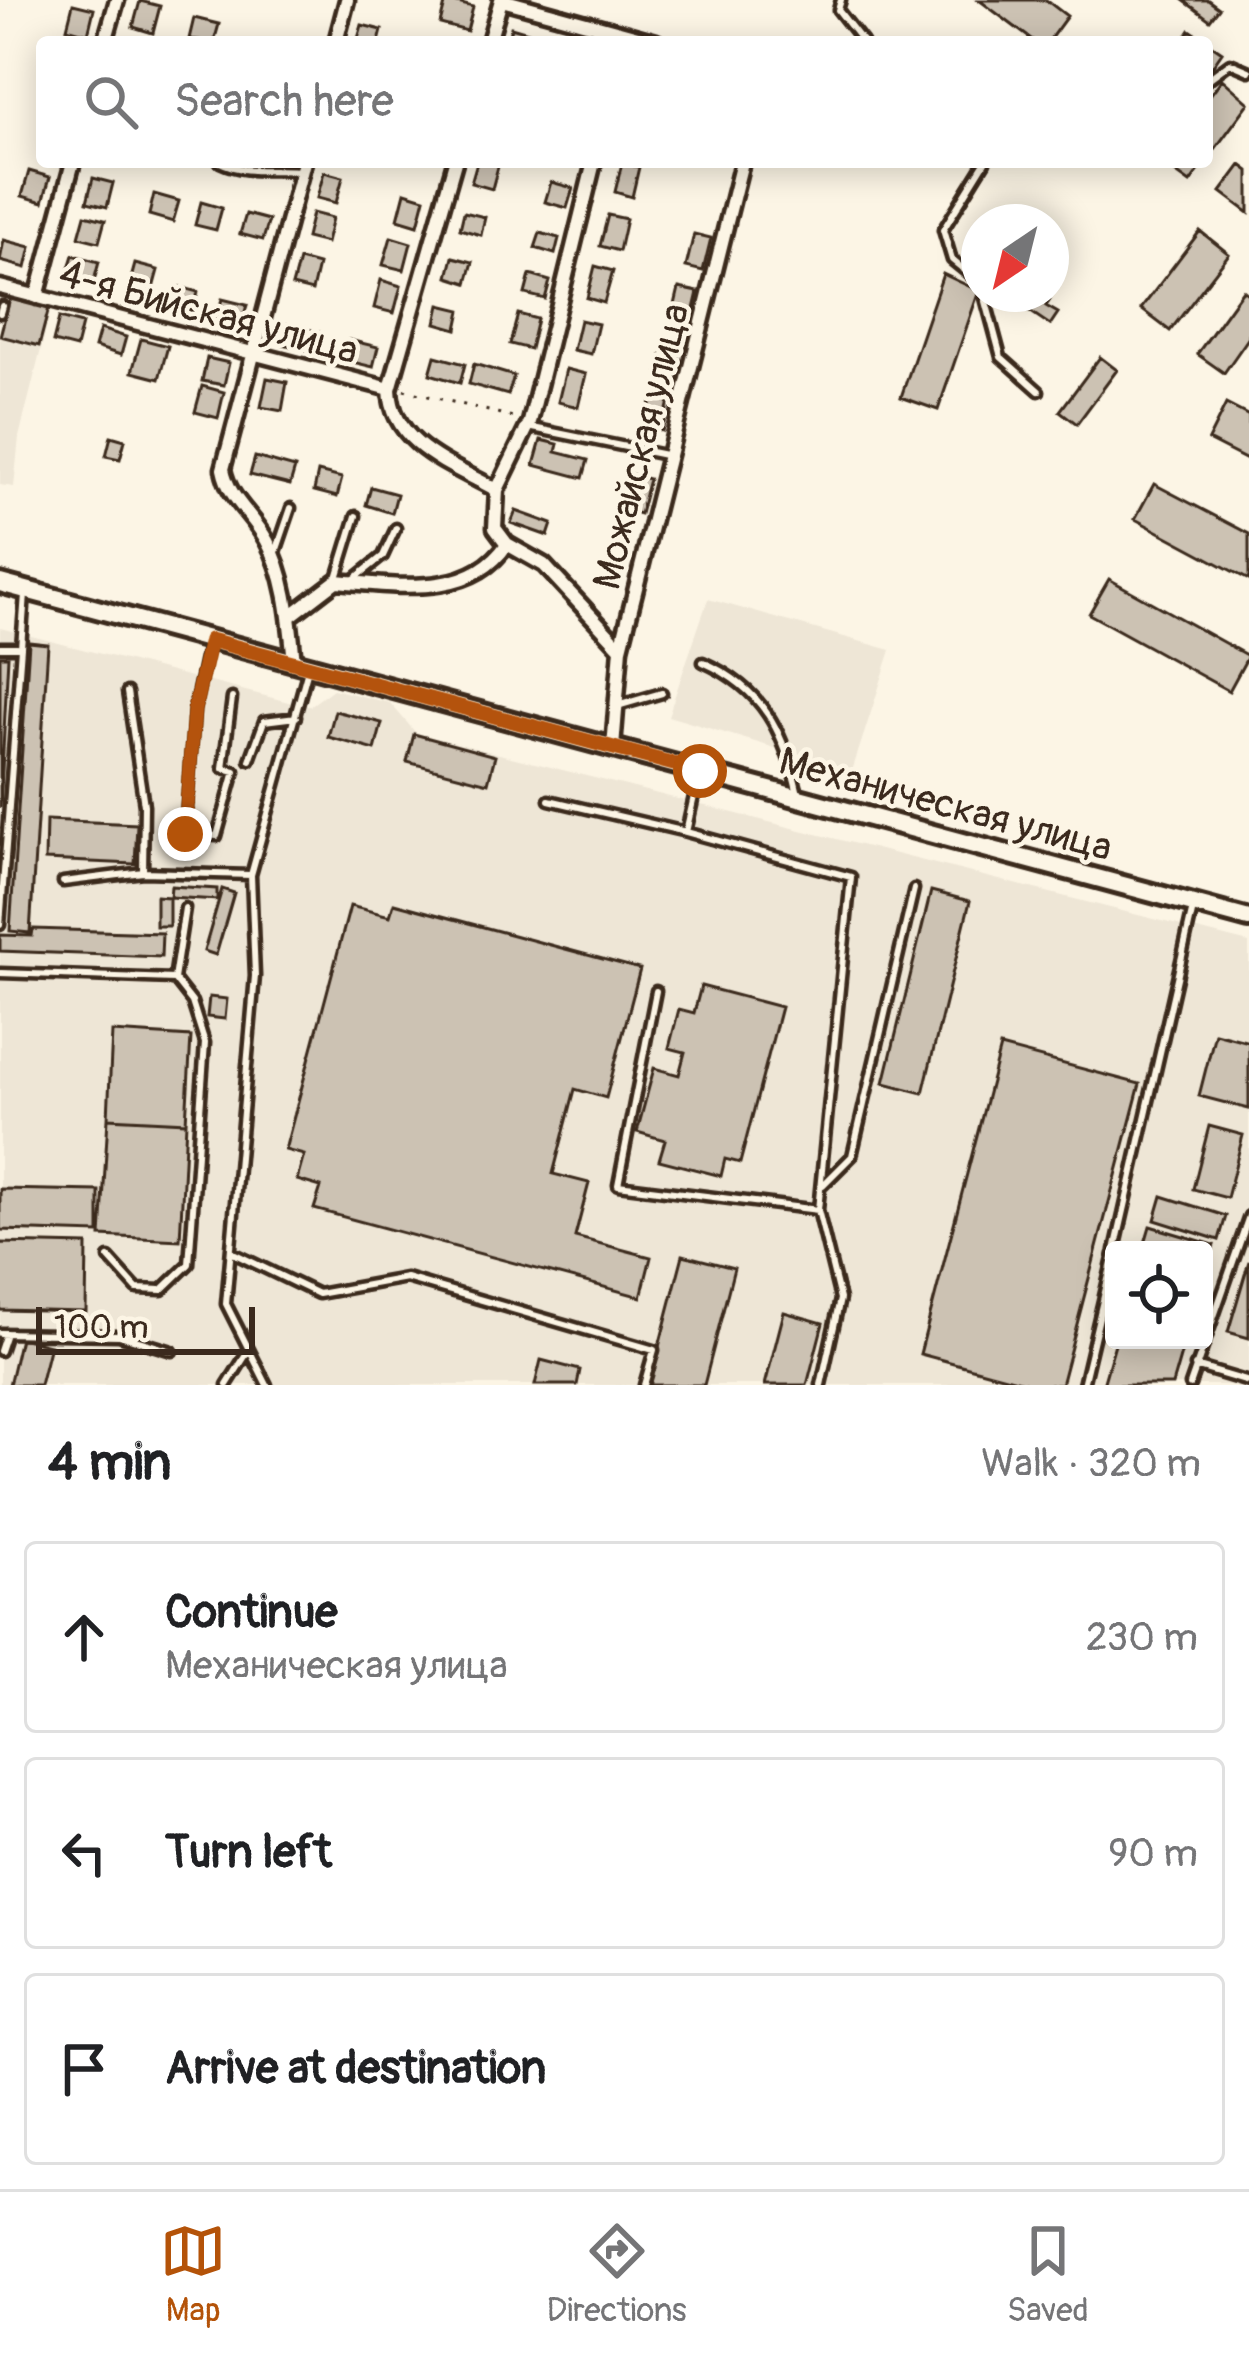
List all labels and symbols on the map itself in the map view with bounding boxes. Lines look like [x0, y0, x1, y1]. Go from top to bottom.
north arrow [961, 204, 1069, 312]
street label: 4-я Бийская улица [54, 249, 363, 376]
street label: Можайская улица [582, 298, 701, 594]
street label: Механическая улица [774, 736, 1117, 872]
route start [673, 744, 727, 798]
route end [158, 807, 212, 861]
scale bar [36, 1301, 255, 1354]

